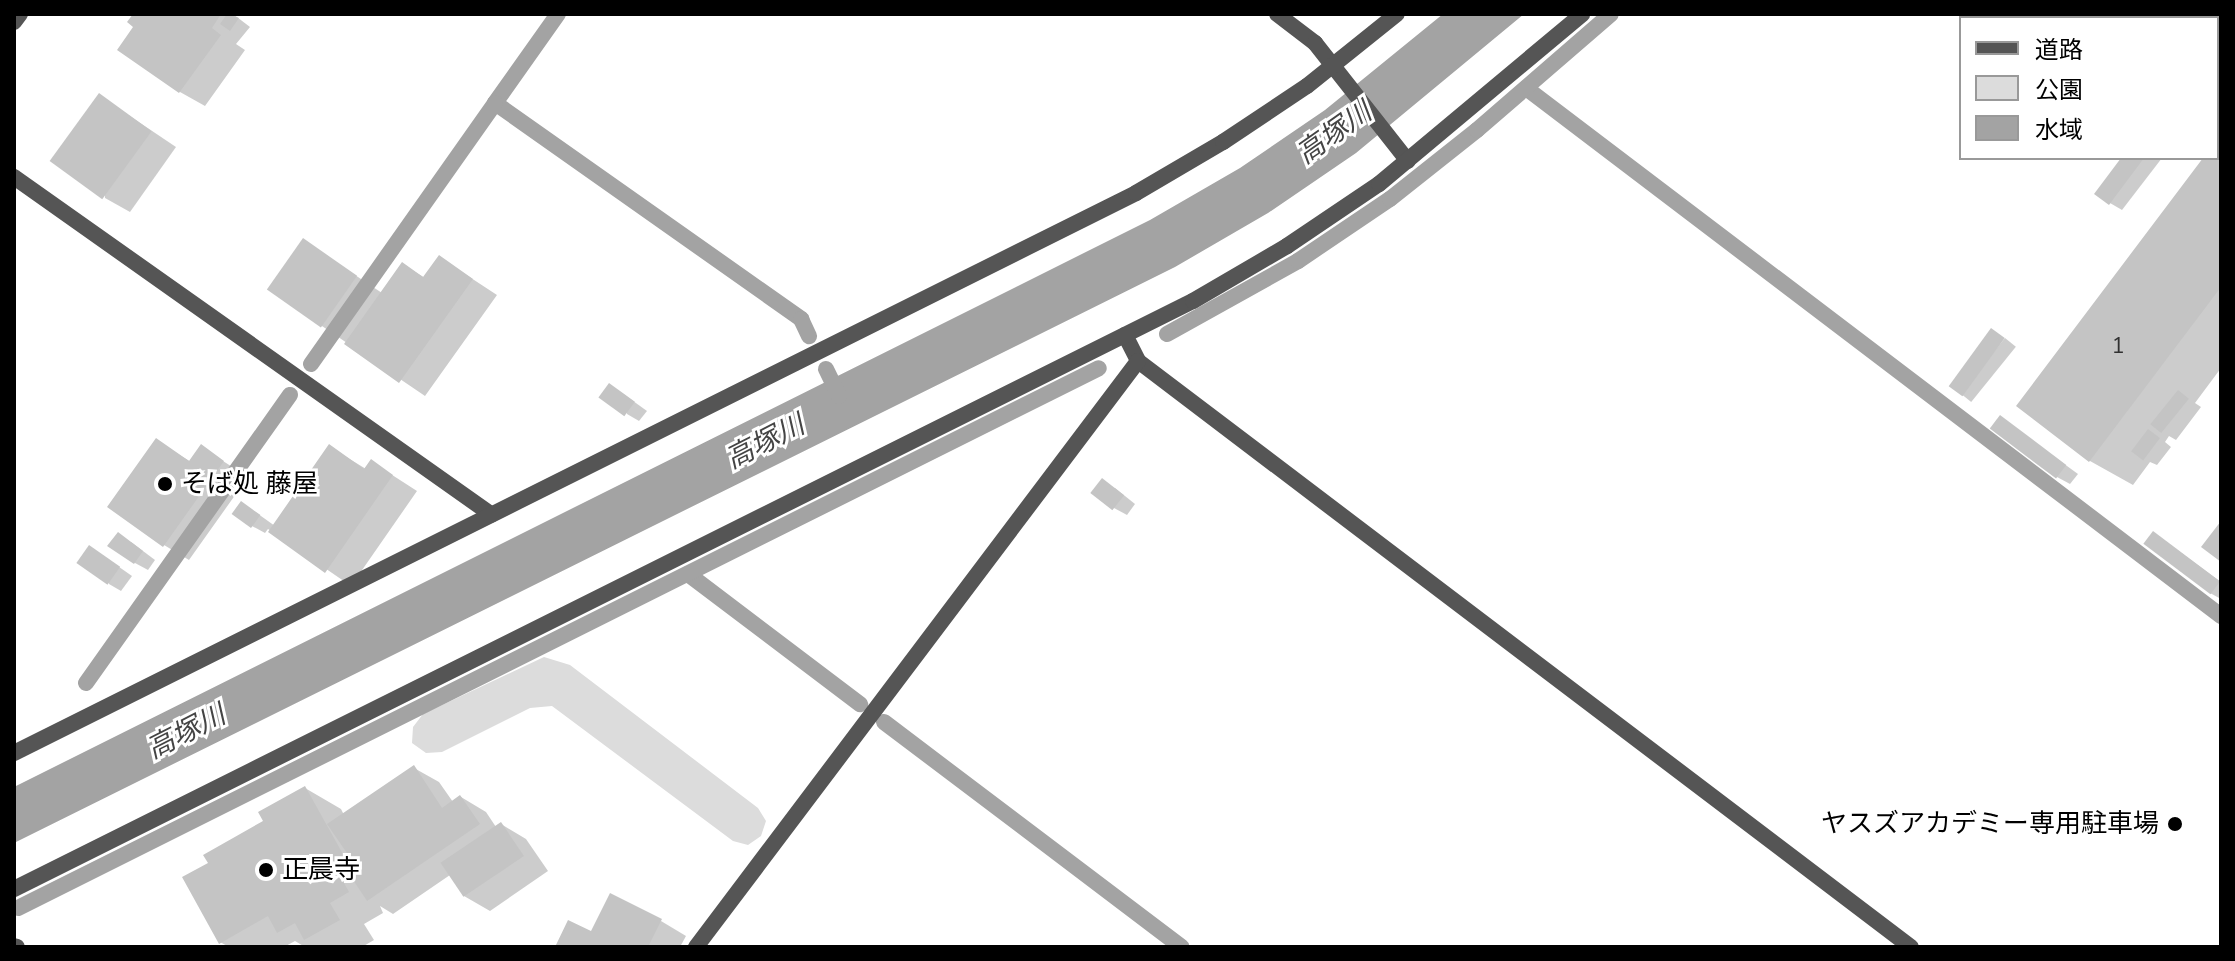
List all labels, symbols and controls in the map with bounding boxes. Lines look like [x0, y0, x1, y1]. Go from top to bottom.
legend [1959, 16, 2219, 160]
text: 道路 [2035, 34, 2083, 66]
text: 公園 [2035, 74, 2083, 106]
water label: 高塚川 [1290, 95, 1378, 171]
text: 水域 [2035, 114, 2083, 146]
house number: 1 [2111, 334, 2125, 360]
water label: 高塚川 [720, 408, 810, 476]
place label: そば処 藤屋 [181, 468, 318, 500]
marker: そば処 藤屋 [156, 475, 174, 493]
water label: 高塚川 [141, 698, 231, 766]
place label: ヤスズアカデミー専用駐車場 [1821, 808, 2159, 840]
marker: ヤスズアカデミー専用駐車場 [2166, 815, 2184, 833]
place label: 正晨寺 [282, 854, 360, 886]
marker: 正晨寺 [257, 861, 275, 879]

